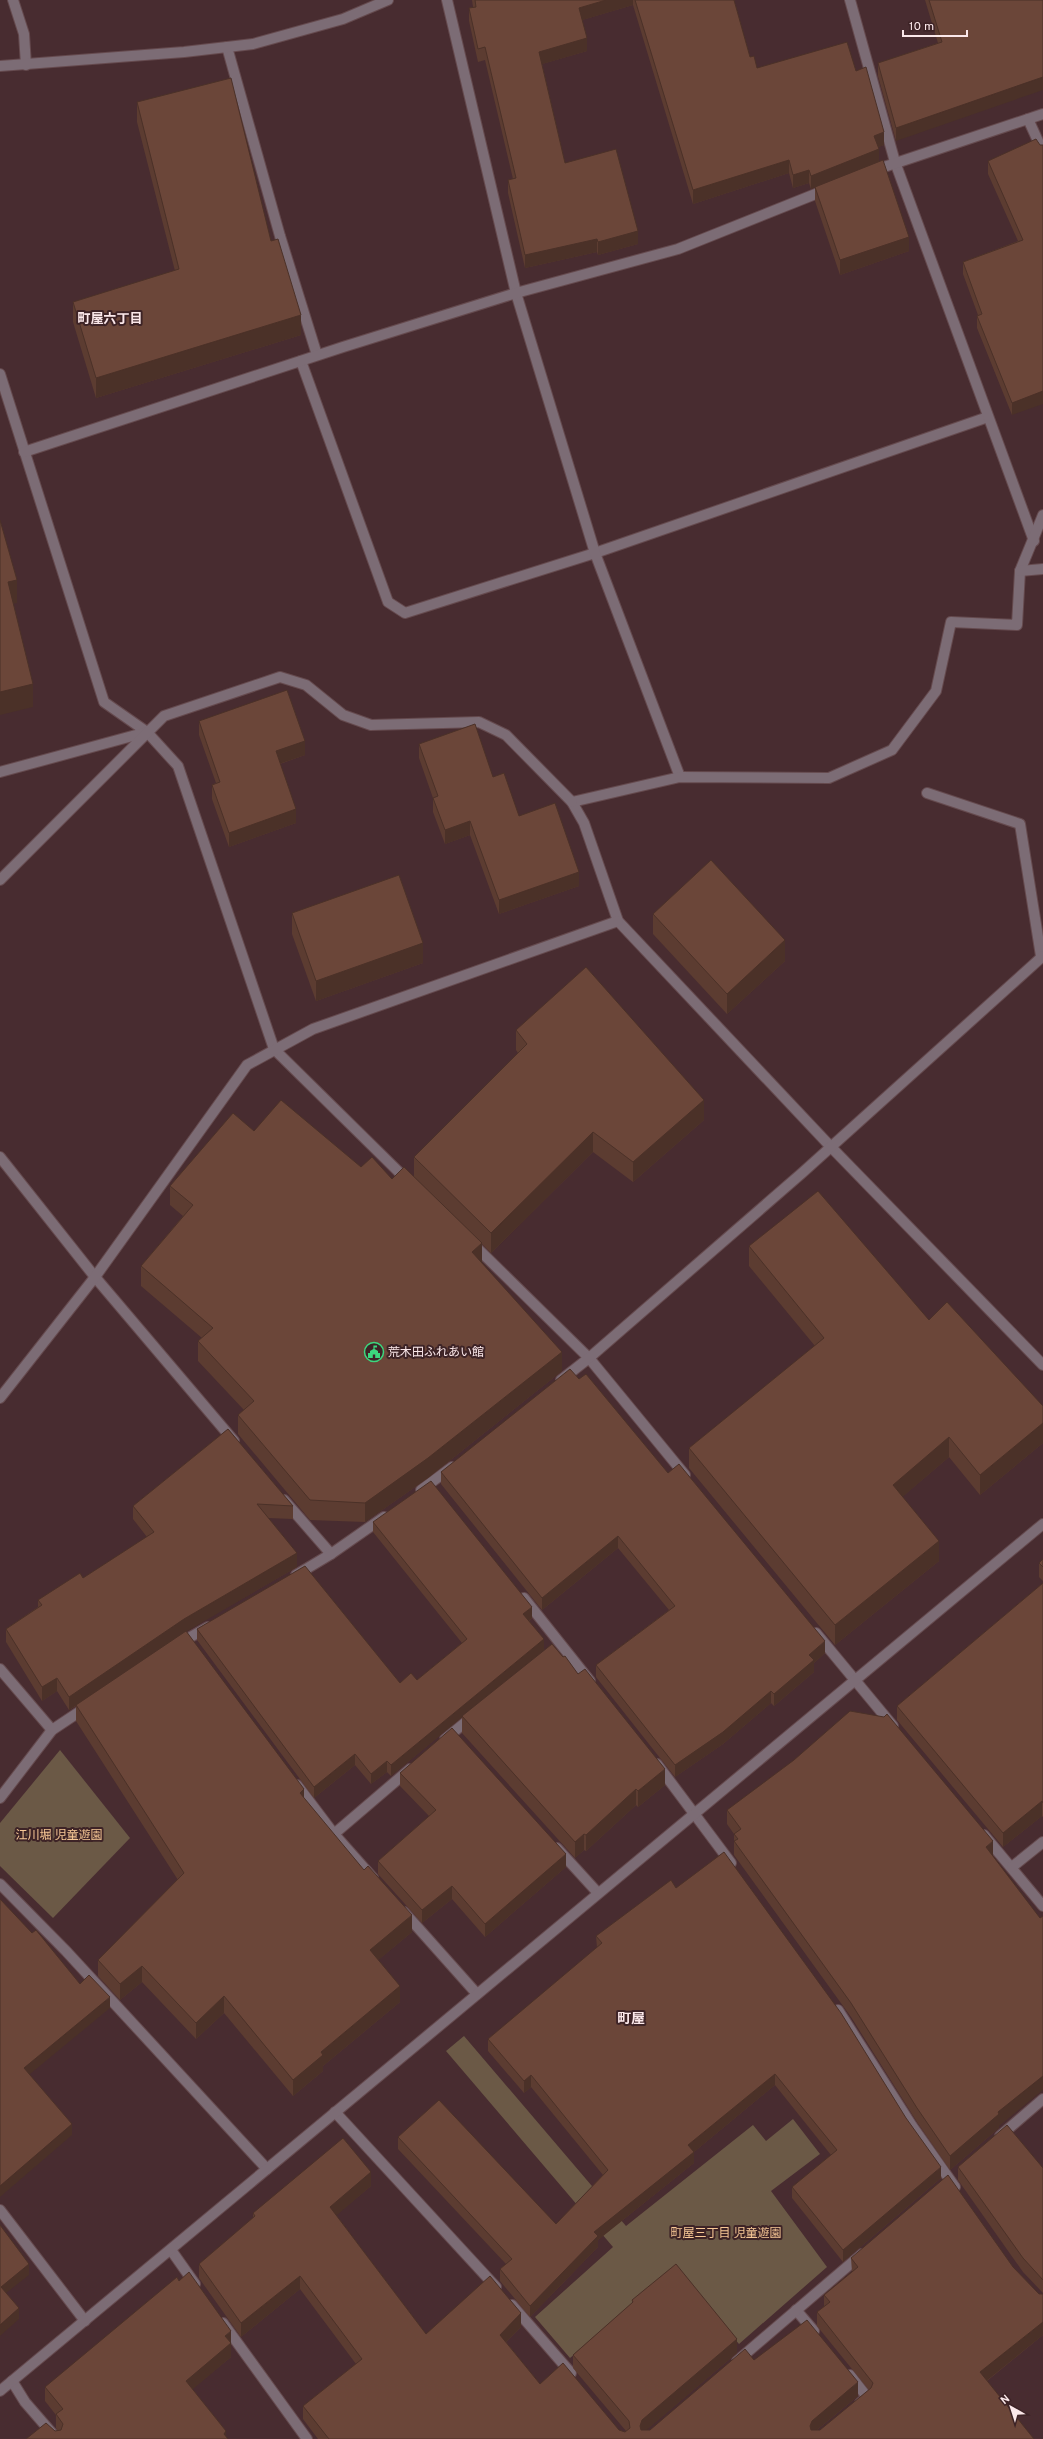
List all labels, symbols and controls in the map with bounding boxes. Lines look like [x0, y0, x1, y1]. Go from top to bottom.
scale bar [903, 12, 967, 38]
text: 10 m [909, 19, 934, 35]
district label: 町屋六丁目 [77, 312, 143, 328]
public building icon: 荒木田ふれあい館 [363, 1341, 385, 1363]
place label: 荒木田ふれあい館 [388, 1345, 484, 1361]
park label: 江川堀 児童遊園 [16, 1828, 102, 1844]
district label: 町屋 [617, 2011, 645, 2028]
park label: 町屋三丁目 児童遊園 [671, 2226, 781, 2242]
north arrow [991, 2387, 1031, 2427]
text: N [998, 2392, 1013, 2408]

